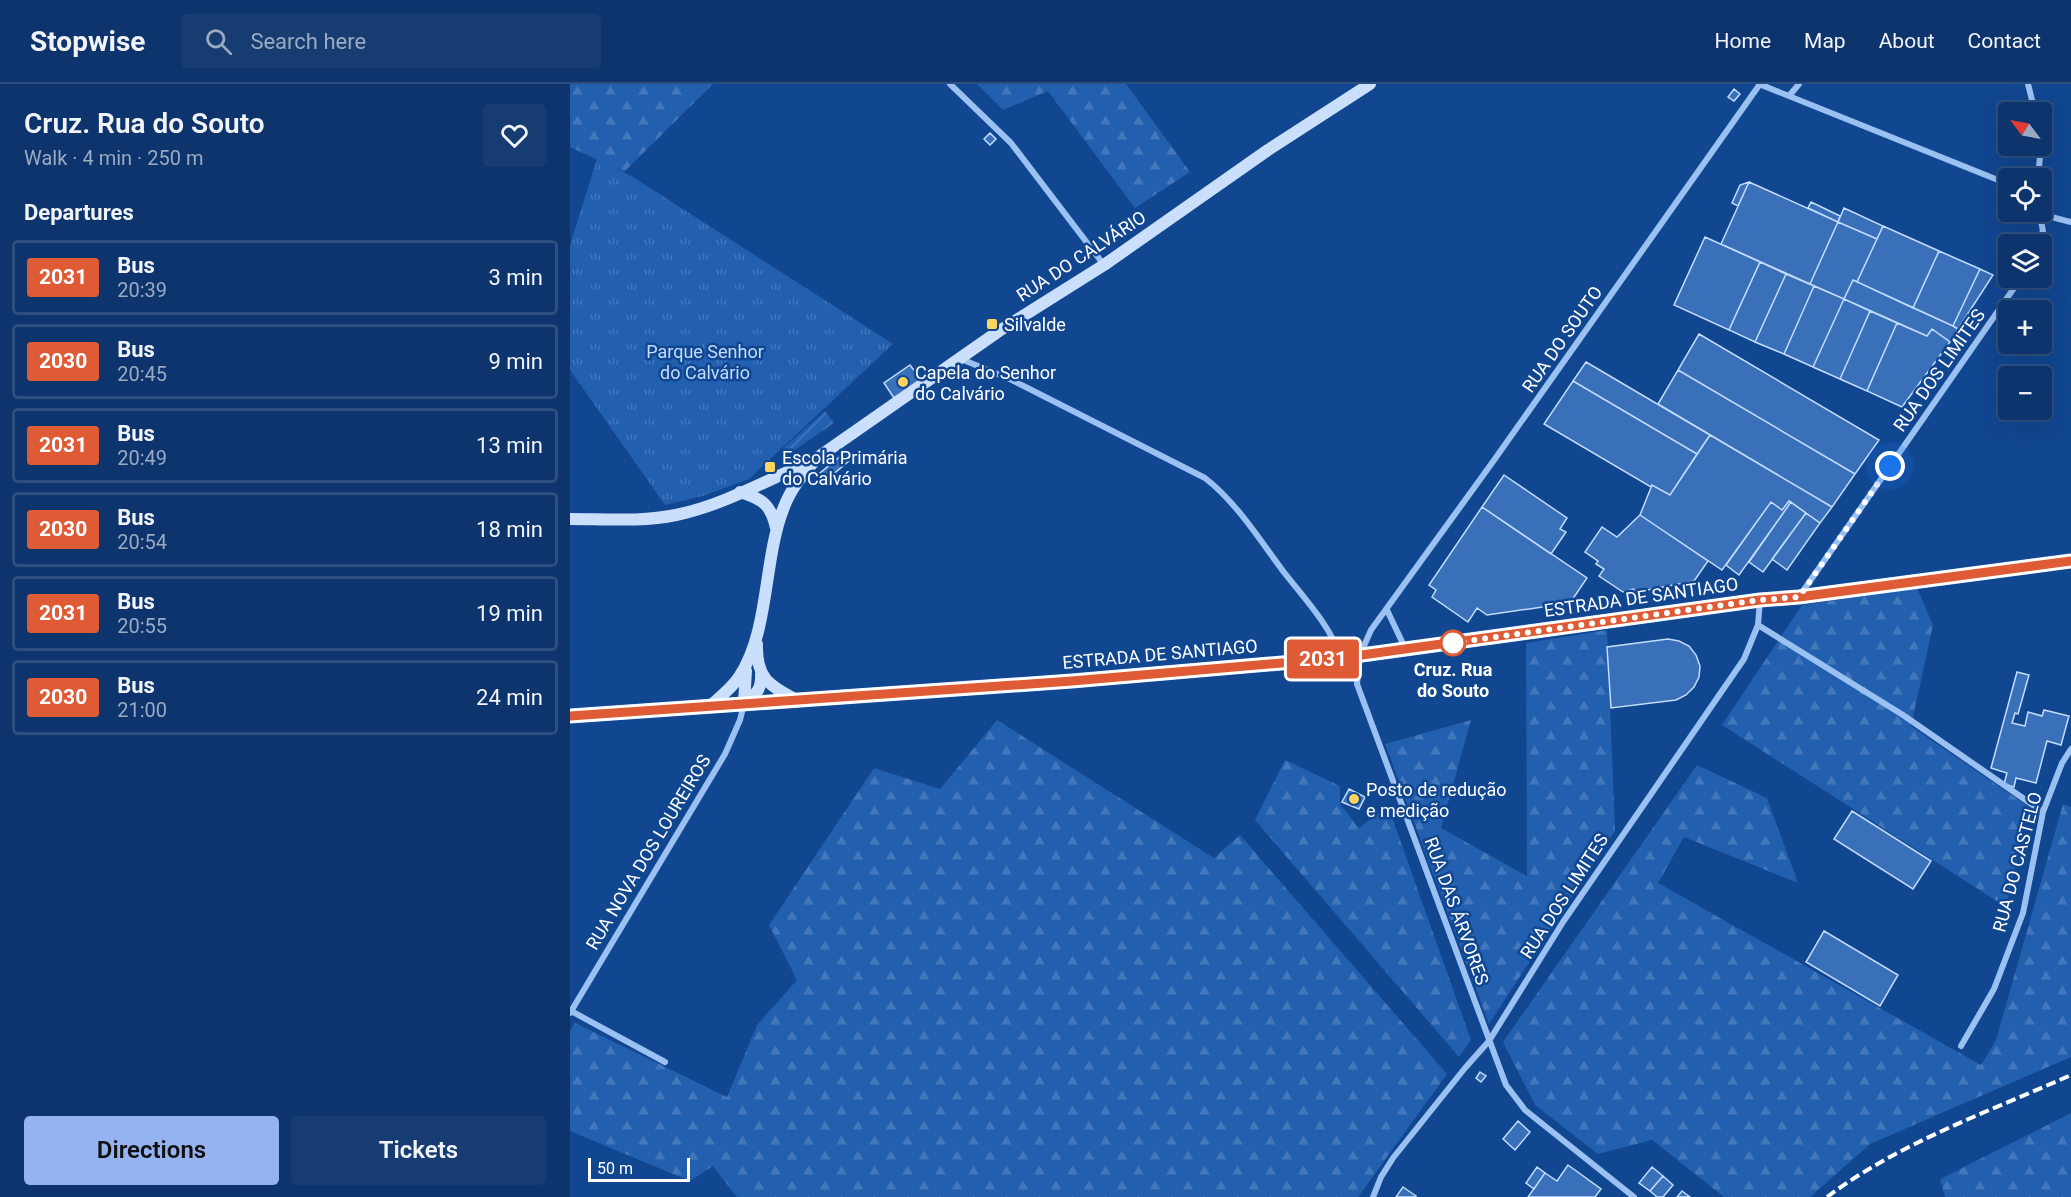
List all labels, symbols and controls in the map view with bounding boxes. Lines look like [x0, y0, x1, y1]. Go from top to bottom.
search box [181, 14, 601, 68]
text: Stopwise [30, 25, 145, 58]
icon: search [202, 25, 235, 58]
text: Search here [250, 29, 366, 54]
text: Home [1715, 29, 1771, 53]
text: Map [1804, 29, 1846, 53]
text: About [1879, 29, 1935, 53]
text: Contact [1968, 29, 2041, 53]
north arrow [1998, 102, 2052, 156]
map controls [1998, 102, 2052, 420]
button: heart [483, 104, 546, 167]
text: Cruz. Rua do Souto [24, 107, 265, 140]
text: Walk · 4 min · 250 m [24, 146, 203, 170]
button: locate [1998, 168, 2052, 222]
text: Departures [24, 200, 134, 225]
street label: RUA DO CALVÁRIO [1012, 206, 1150, 306]
button: layers [1998, 234, 2052, 288]
text: Bus [117, 253, 155, 278]
text: 2031 [39, 265, 87, 289]
text: 3 min [488, 265, 543, 290]
text: 20:39 [117, 278, 167, 302]
street label: RUA DO SOUTO [1518, 282, 1606, 396]
button: + [1998, 300, 2052, 354]
street label: RUA DOS LIMITES [1889, 304, 1989, 435]
place label: Silvalde [1004, 314, 1066, 335]
marker: Silvalde [985, 317, 999, 331]
text: Bus [117, 337, 155, 362]
park label: Parque Senhor do Calvário [646, 341, 764, 383]
text: 2030 [39, 349, 87, 373]
text: 9 min [488, 349, 543, 374]
text: 20:45 [117, 362, 167, 386]
place label: Capela do Senhor do Calvário [915, 362, 1056, 404]
button: − [1998, 366, 2052, 420]
marker: Capela do Senhor do Calvário [896, 375, 910, 389]
text: Bus [117, 421, 155, 446]
text: 2031 [39, 433, 87, 457]
text: 13 min [476, 433, 543, 458]
text: 20:49 [117, 446, 167, 470]
place label: Escola Primária do Calvário [782, 447, 908, 489]
your location [1875, 451, 1905, 481]
marker: Escola Primária do Calvário [763, 460, 777, 474]
text: Bus [117, 505, 155, 530]
text: 2030 [39, 517, 87, 541]
text: 18 min [476, 517, 543, 542]
text: 20:54 [117, 530, 167, 554]
street label: ESTRADA DE SANTIAGO [1543, 573, 1739, 621]
text: Bus [117, 589, 155, 614]
text: 2031 [39, 601, 87, 625]
text: 19 min [476, 601, 543, 626]
text: 20:55 [117, 614, 167, 638]
marker: Cruz. Rua do Souto [1440, 630, 1466, 656]
street label: ESTRADA DE SANTIAGO [1061, 635, 1259, 673]
line badge: 2031 [1281, 640, 1365, 678]
text: 2031 [1299, 647, 1347, 671]
place label: Cruz. Rua do Souto [1414, 659, 1493, 701]
text: Bus [117, 673, 155, 698]
text: 2030 [39, 685, 87, 709]
text: 24 min [476, 685, 543, 710]
text: 21:00 [117, 698, 167, 722]
street label: RUA NOVA DOS LOUREIROS [581, 750, 715, 953]
place label: Posto de redução e medição [1366, 779, 1506, 821]
street label: RUA DO CASTELO [1988, 790, 2046, 934]
marker: Posto de redução e medição [1347, 792, 1361, 806]
street label: RUA DOS LIMITES [1516, 829, 1612, 962]
street label: RUA DAS ÁRVORES [1421, 834, 1494, 988]
button: Directions [24, 1116, 279, 1185]
button: Tickets [291, 1116, 546, 1185]
scale bar [588, 1155, 690, 1182]
text: 50 m [597, 1159, 633, 1178]

